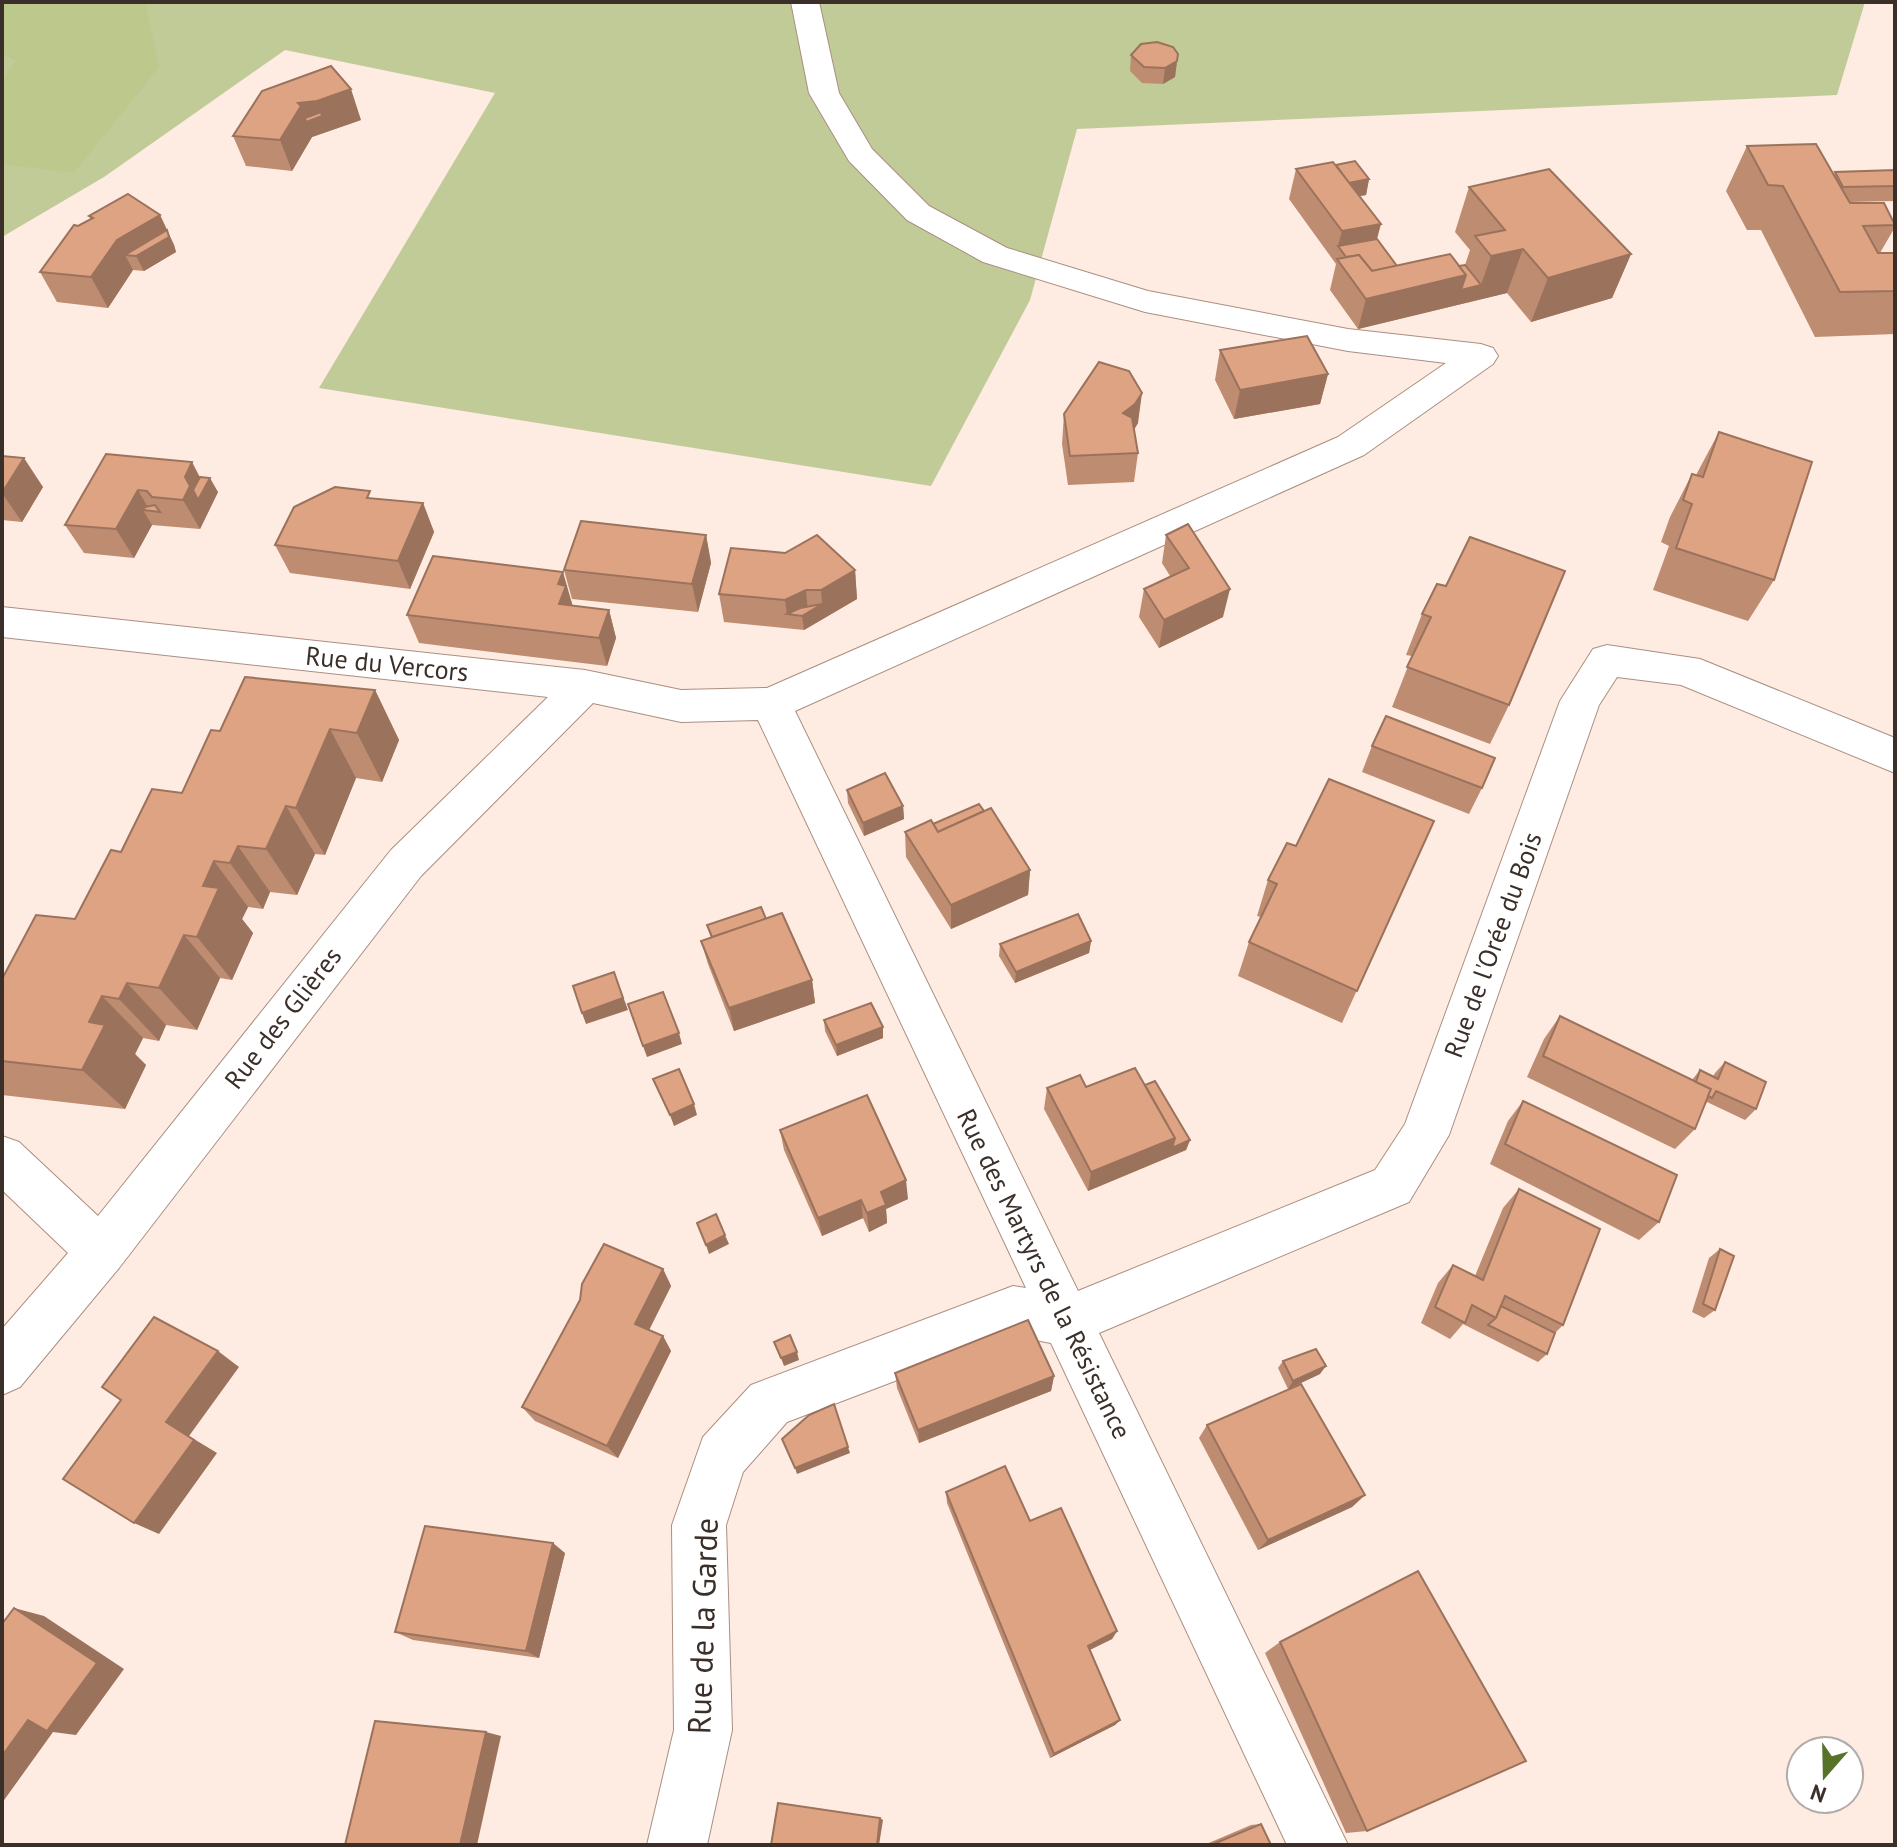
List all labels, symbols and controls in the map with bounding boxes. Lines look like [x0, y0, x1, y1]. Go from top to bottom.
street label: Rue du Vercors [304, 639, 470, 688]
street label: Rue de l'Orée du Bois [1436, 828, 1549, 1062]
street label: Rue des Glières [217, 940, 348, 1095]
street label: Rue des Martyrs de la Résistance [950, 1103, 1139, 1444]
street label: Rue de la Garde [677, 1517, 727, 1735]
north arrow [1785, 1735, 1865, 1815]
text: N [1807, 1778, 1830, 1809]

